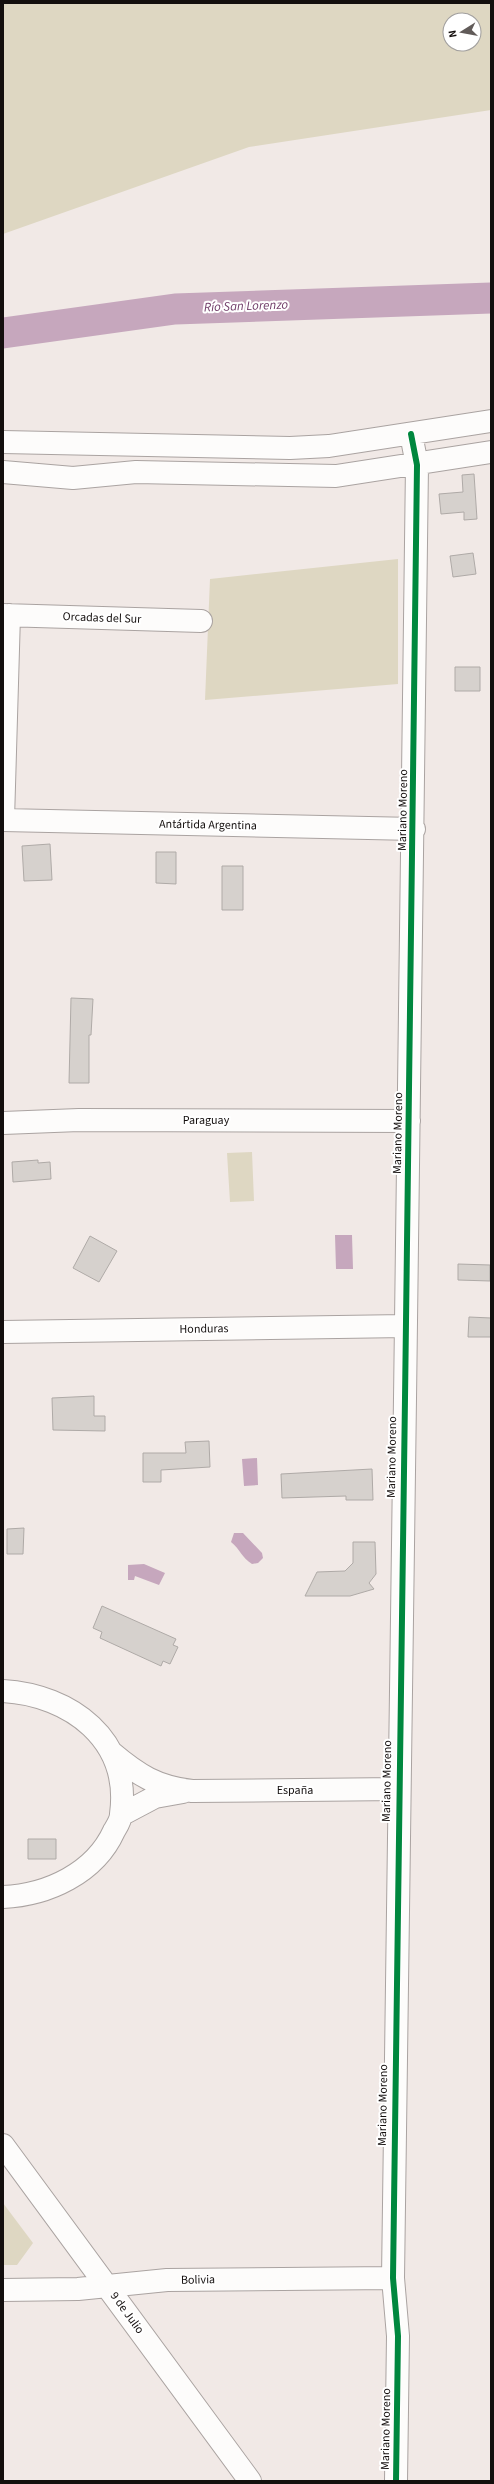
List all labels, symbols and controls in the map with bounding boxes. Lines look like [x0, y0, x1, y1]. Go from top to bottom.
north arrow [442, 12, 482, 52]
text: N [445, 29, 461, 39]
water label: Río San Lorenzo [204, 296, 289, 316]
street label: Orcadas del Sur [62, 608, 142, 628]
street label: Mariano Moreno [394, 769, 412, 851]
street label: Antártida Argentina [159, 816, 257, 834]
street label: Mariano Moreno [389, 1092, 407, 1174]
street label: Paraguay [183, 1112, 230, 1129]
street label: Honduras [179, 1320, 229, 1338]
street label: Mariano Moreno [383, 1416, 401, 1498]
street label: Mariano Moreno [378, 1740, 396, 1822]
street label: España [277, 1782, 313, 1799]
street label: Mariano Moreno [374, 2064, 392, 2146]
street label: Bolivia [181, 2271, 215, 2289]
street label: 9 de Julio [106, 2289, 148, 2337]
street label: Mariano Moreno [377, 2388, 395, 2470]

